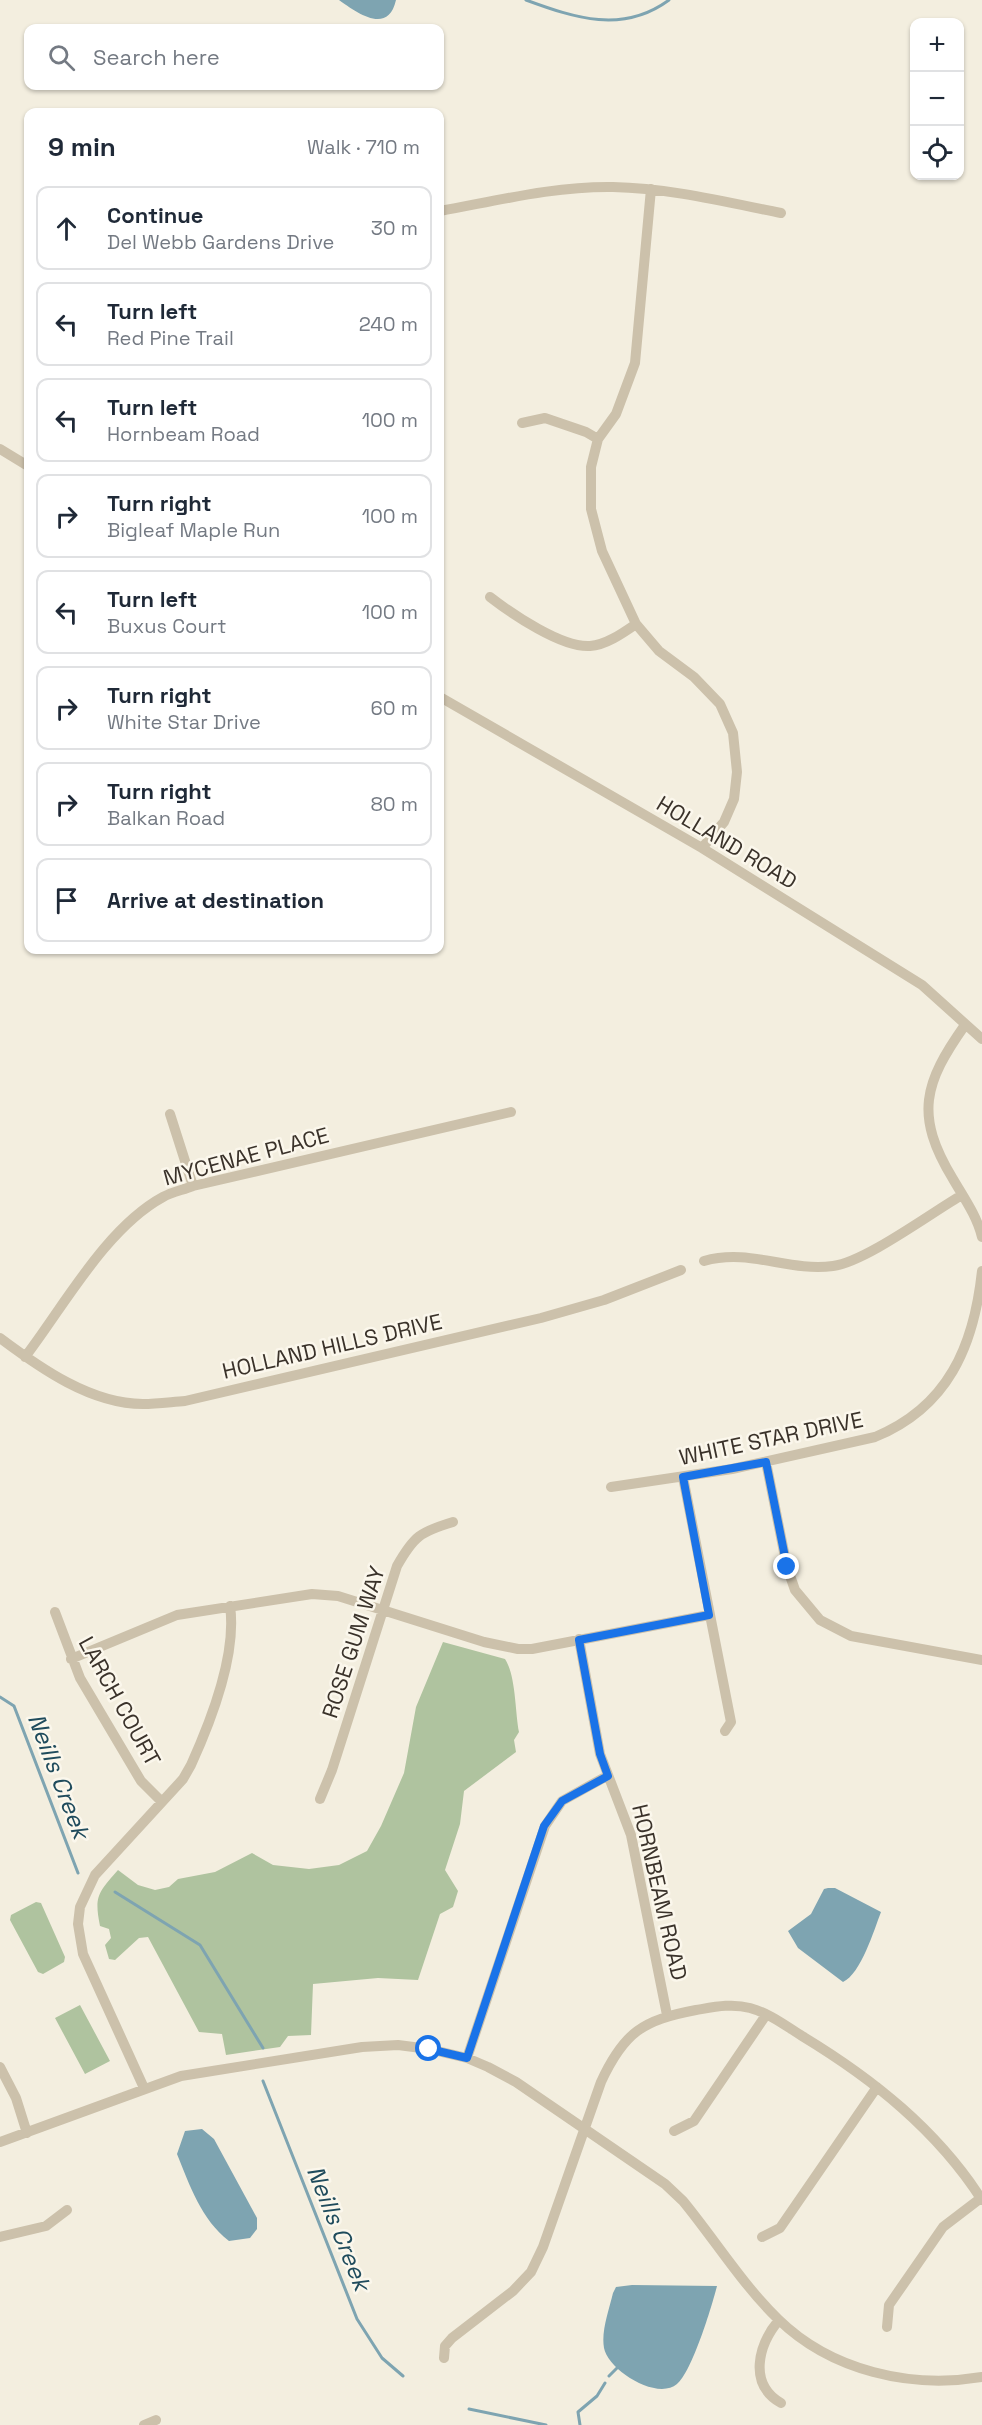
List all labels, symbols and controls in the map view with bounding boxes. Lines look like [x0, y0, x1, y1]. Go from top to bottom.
map controls [910, 18, 964, 180]
button: + [910, 18, 964, 72]
search box [24, 24, 444, 90]
icon: search [45, 41, 78, 74]
text: Search here [93, 43, 220, 71]
button: − [910, 72, 964, 126]
button: locate [910, 126, 964, 180]
text: 9 min [48, 130, 116, 164]
text: Walk · 710 m [307, 134, 420, 160]
text: Continue [107, 201, 203, 229]
icon: ahead [50, 212, 83, 245]
text: 30 m [371, 215, 418, 241]
text: Del Webb Gardens Drive [107, 229, 334, 255]
text: Turn left [107, 297, 197, 325]
icon: left [50, 308, 83, 341]
text: 240 m [359, 311, 418, 337]
text: Red Pine Trail [107, 325, 234, 351]
text: Turn left [107, 393, 197, 421]
icon: left [50, 404, 83, 437]
text: 100 m [362, 407, 418, 433]
text: Hornbeam Road [107, 421, 260, 447]
text: Turn right [107, 489, 212, 517]
icon: right [50, 500, 83, 533]
text: 100 m [362, 503, 418, 529]
text: Bigleaf Maple Run [107, 517, 280, 543]
text: Turn left [107, 585, 197, 613]
icon: left [50, 596, 83, 629]
text: 100 m [362, 599, 418, 625]
text: Buxus Court [107, 613, 226, 639]
text: Turn right [107, 681, 212, 709]
icon: right [50, 692, 83, 725]
text: 60 m [371, 695, 418, 721]
text: White Star Drive [107, 709, 261, 735]
text: Turn right [107, 777, 212, 805]
icon: right [50, 788, 83, 821]
street label: HOLLAND ROAD [652, 789, 802, 895]
text: 80 m [370, 791, 418, 817]
text: Balkan Road [107, 805, 225, 831]
icon: arrive [50, 884, 83, 917]
text: Arrive at destination [107, 886, 324, 914]
street label: MYCENAE PLACE [160, 1120, 332, 1192]
street label: HOLLAND HILLS DRIVE [219, 1307, 445, 1385]
street label: WHITE STAR DRIVE [676, 1405, 866, 1471]
route end [773, 1553, 799, 1579]
street label: ROSE GUM WAY [315, 1562, 391, 1722]
street label: LARCH COURT [73, 1631, 167, 1771]
water label: Neills Creek [21, 1709, 98, 1846]
street label: HORNBEAM ROAD [626, 1801, 694, 1983]
route start [415, 2035, 441, 2061]
water label: Neills Creek [300, 2161, 379, 2298]

